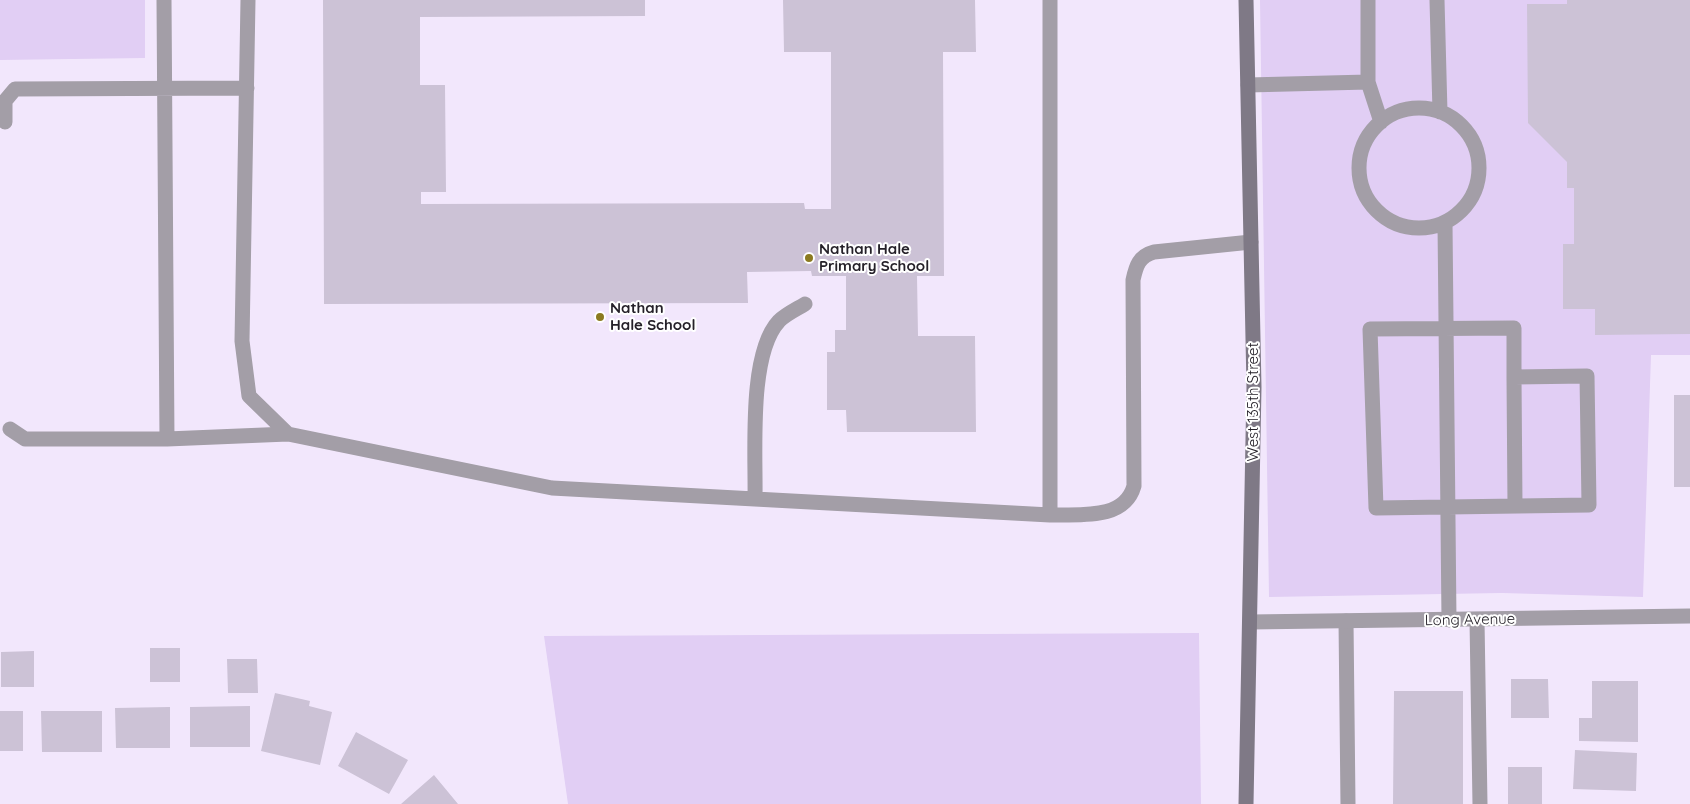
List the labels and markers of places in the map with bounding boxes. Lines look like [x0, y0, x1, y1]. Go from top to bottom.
place label: Nathan Hale Primary School [819, 240, 929, 275]
marker: Nathan Hale Primary School [803, 252, 815, 264]
place label: Nathan Hale School [610, 299, 695, 334]
marker: Nathan Hale School [594, 311, 606, 323]

